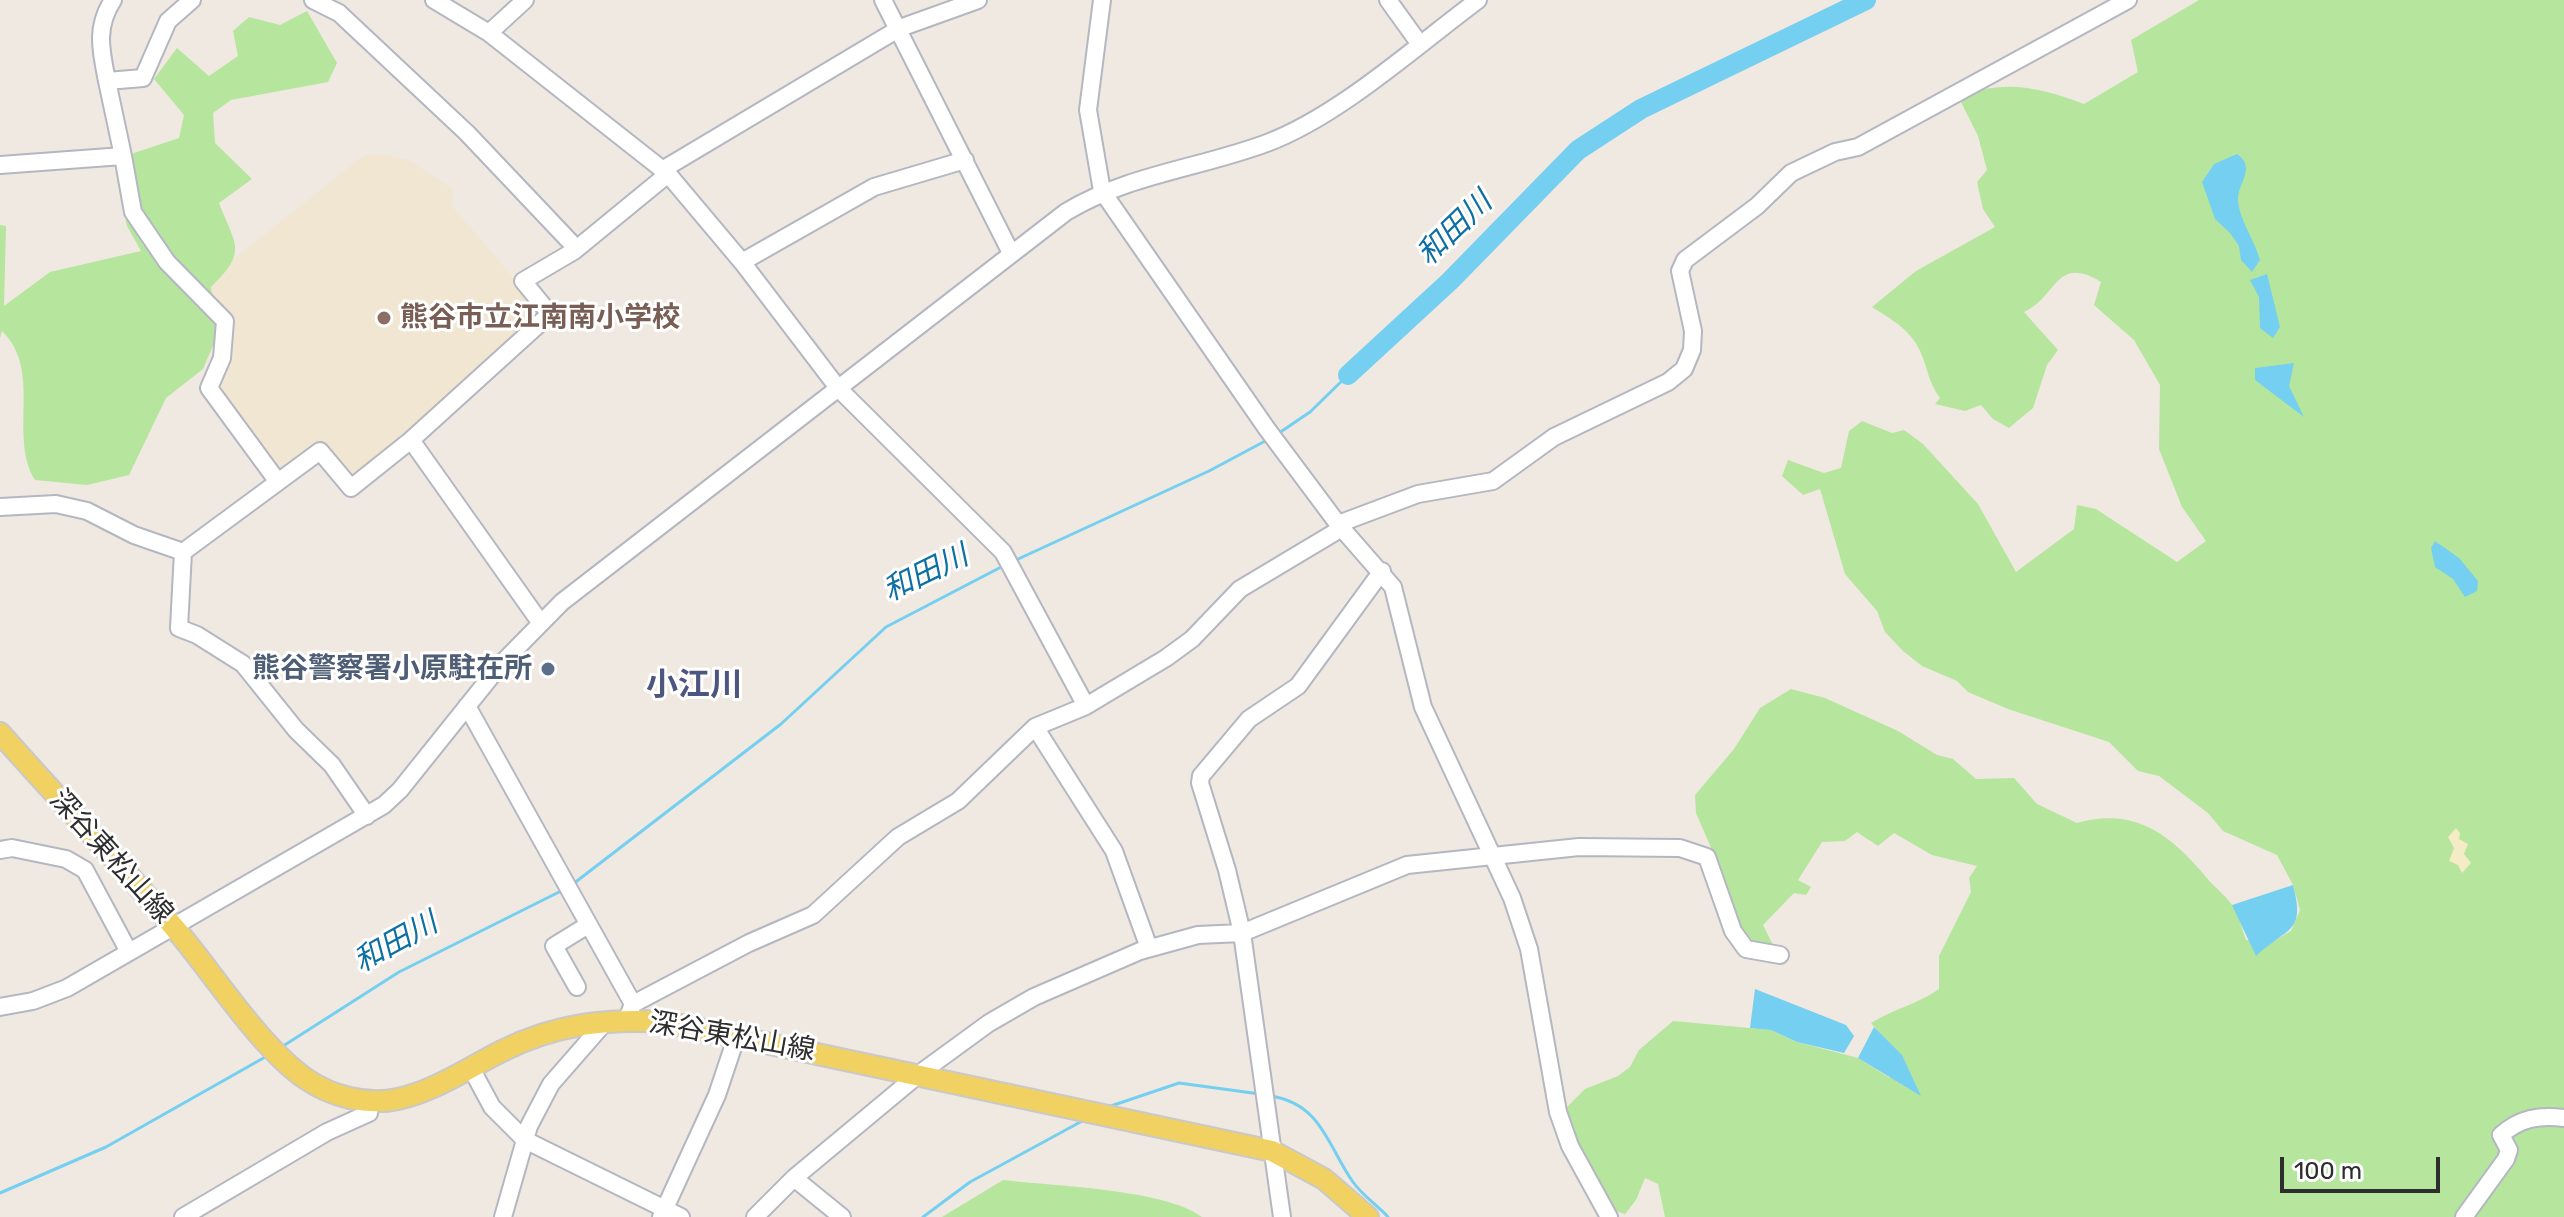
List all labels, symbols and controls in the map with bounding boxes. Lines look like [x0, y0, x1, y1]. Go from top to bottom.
water label: 和田川 [1410, 185, 1500, 273]
place label: 熊谷市立江南南小学校 [400, 301, 680, 335]
marker: 熊谷市立江南南小学校 [375, 309, 393, 327]
water label: 和田川 [878, 538, 974, 610]
place label: 熊谷警察署小原駐在所 [252, 652, 532, 686]
marker: 熊谷警察署小原駐在所 [539, 660, 557, 678]
district label: 小江川 [646, 667, 742, 705]
street label: 深谷東松山線 [42, 783, 180, 931]
water label: 和田川 [348, 905, 444, 981]
street label: 深谷東松山線 [646, 1006, 818, 1068]
scale bar [2284, 1141, 2444, 1191]
text: 100 m [2294, 1157, 2362, 1185]

